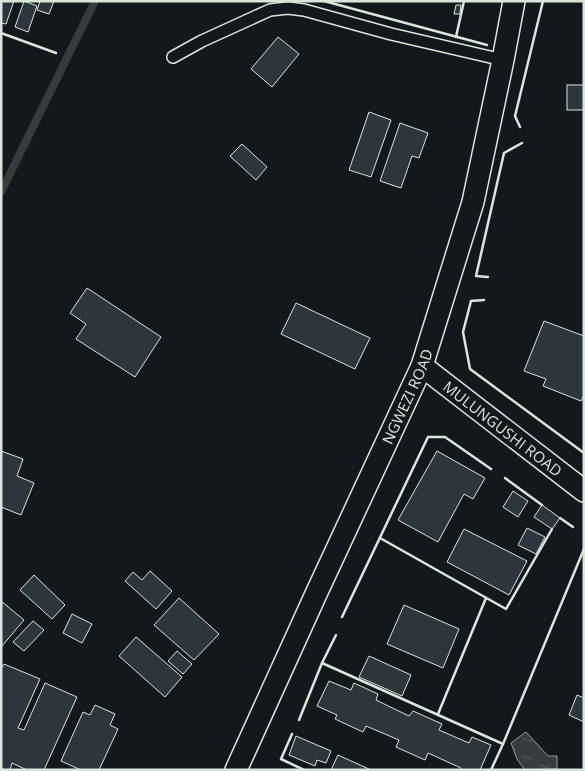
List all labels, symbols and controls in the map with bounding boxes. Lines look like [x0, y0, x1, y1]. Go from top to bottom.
street label: NGWEZI ROAD [377, 346, 437, 447]
street label: MULUNGUSHI ROAD [439, 376, 566, 481]

